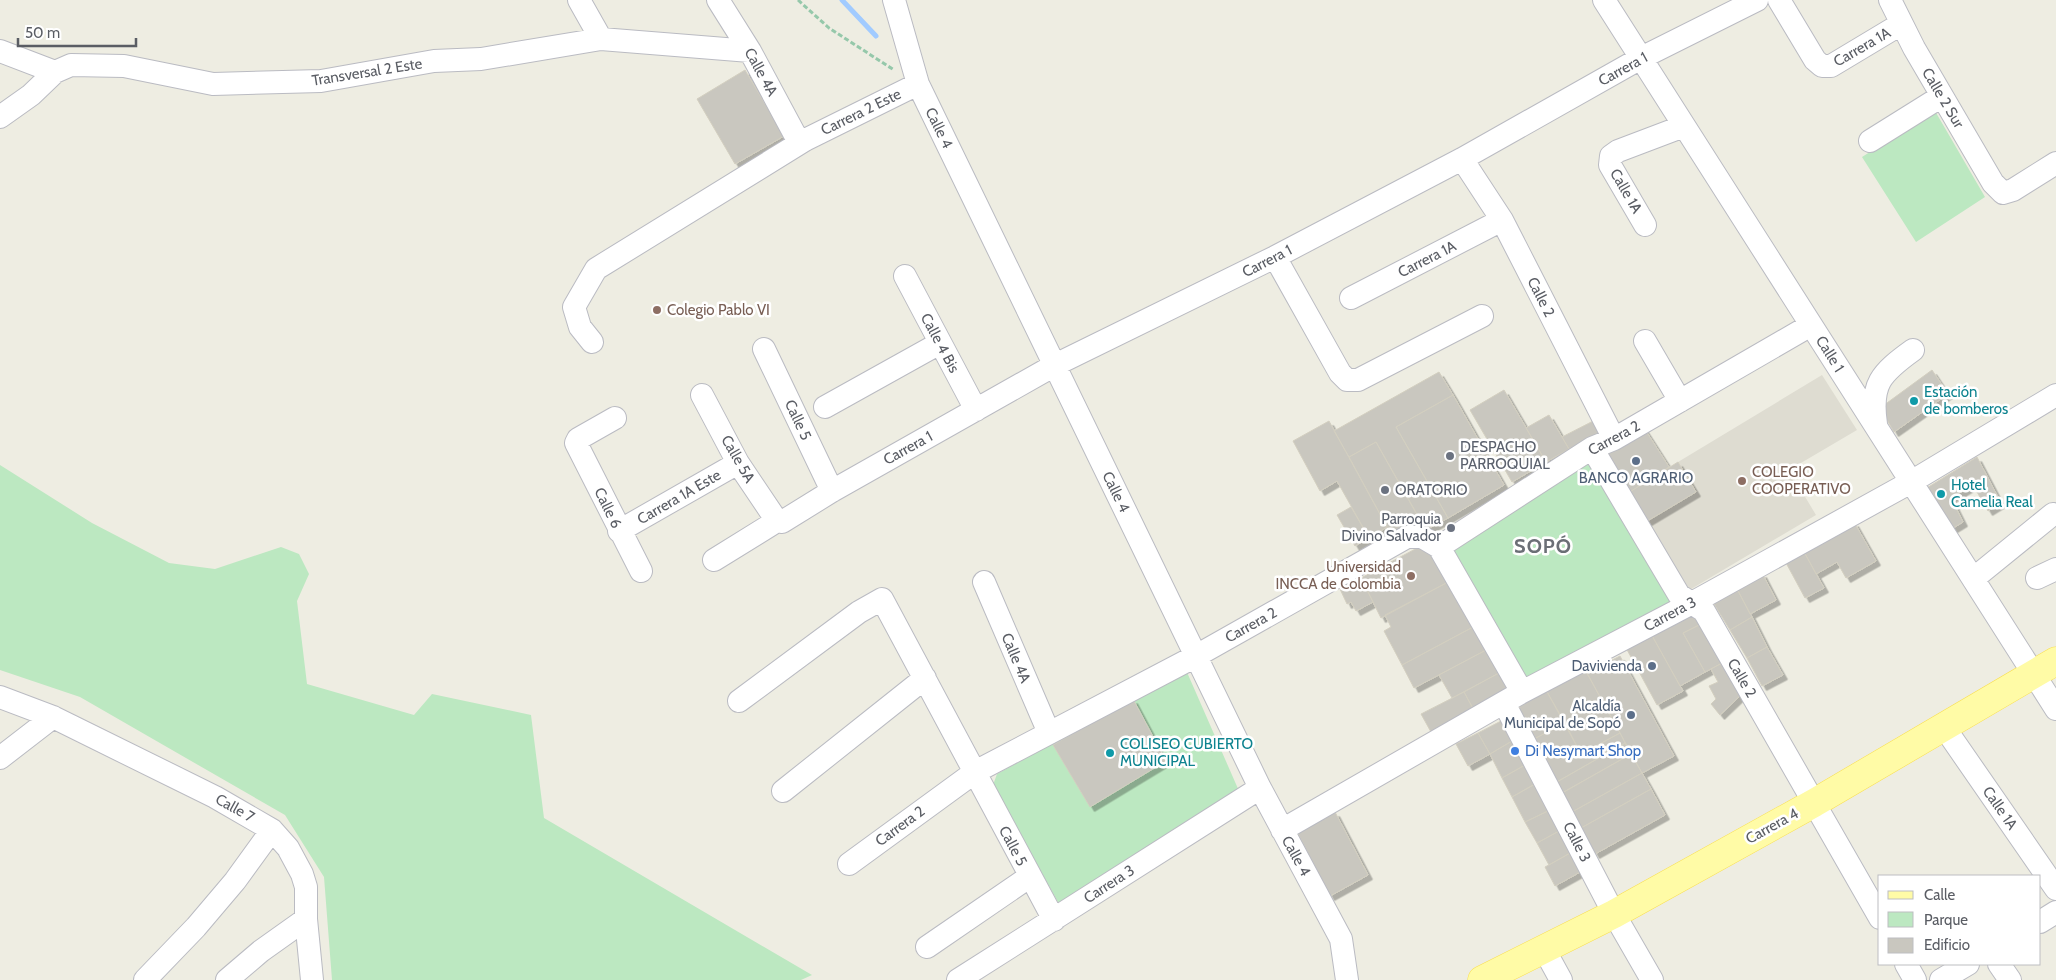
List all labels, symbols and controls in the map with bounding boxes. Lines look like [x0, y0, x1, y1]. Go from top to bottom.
scale bar [18, 15, 135, 47]
street label: Carrera 1A [1830, 23, 1894, 70]
text: 50 m [25, 24, 60, 42]
street label: Calle 4A [740, 45, 782, 100]
street label: Carrera 1 [1595, 48, 1651, 90]
street label: Transversal 2 Este [311, 54, 424, 90]
street label: Calle 2 Sur [1918, 65, 1968, 132]
street label: Carrera 2 Este [818, 85, 904, 139]
street label: Calle 4 [921, 105, 957, 152]
street label: Calle 1A [1606, 165, 1646, 217]
street label: Carrera 1A [1395, 236, 1460, 281]
street label: Carrera 1 [1239, 241, 1295, 281]
street label: Calle 2 [1523, 274, 1559, 320]
place label: Colegio Pablo VI [667, 301, 770, 319]
marker: Colegio Pablo VI [651, 304, 663, 316]
street label: Calle 4 Bis [917, 310, 963, 376]
street label: Calle 1 [1812, 333, 1848, 375]
place label: Estación de bomberos [1924, 383, 2008, 418]
marker: Estación de bomberos [1908, 395, 1920, 407]
street label: Calle 5 [781, 397, 815, 443]
street label: Carrera 2 [1585, 417, 1643, 459]
street label: Carrera 1 [880, 427, 936, 469]
street label: Calle 5A [717, 432, 759, 487]
place label: DESPACHO PARROQUIAL [1460, 438, 1550, 473]
marker: DESPACHO PARROQUIAL [1444, 450, 1456, 462]
marker: BANCO AGRARIO [1630, 455, 1642, 467]
place label: COLEGIO COOPERATIVO [1752, 463, 1851, 498]
street label: Carrera 1A Este [634, 466, 724, 528]
street label: Calle 4 [1098, 469, 1134, 516]
place label: BANCO AGRARIO [1579, 469, 1693, 487]
marker: COLEGIO COOPERATIVO [1736, 475, 1748, 487]
place label: Hotel Camelia Real [1951, 476, 2033, 511]
place label: ORATORIO [1395, 481, 1468, 499]
marker: ORATORIO [1379, 484, 1391, 496]
street label: Calle 6 [590, 485, 626, 531]
marker: Hotel Camelia Real [1935, 488, 1947, 500]
place label: Parroquia Divino Salvador [1341, 510, 1442, 545]
marker: Parroquia Divino Salvador [1445, 522, 1457, 534]
district label: SOPÓ [1514, 534, 1572, 558]
place label: Universidad INCCA de Colombia [1275, 558, 1402, 593]
marker: Universidad INCCA de Colombia [1405, 570, 1417, 582]
street label: Carrera 3 [1641, 593, 1699, 635]
street label: Carrera 2 [1222, 603, 1280, 647]
street label: Calle 4A [997, 630, 1035, 686]
street label: Calle 2 [1724, 655, 1760, 701]
place label: Davivienda [1572, 657, 1643, 675]
marker: Davivienda [1646, 660, 1658, 672]
place label: Alcaldía Municipal de Sopó [1504, 697, 1622, 732]
marker: Alcaldía Municipal de Sopó [1625, 709, 1637, 721]
place label: COLISEO CUBIERTO MUNICIPAL [1120, 735, 1253, 770]
place label: Di Nesymart Shop [1525, 742, 1641, 760]
marker: Di Nesymart Shop [1509, 745, 1521, 757]
marker: COLISEO CUBIERTO MUNICIPAL [1104, 747, 1116, 759]
street label: Calle 1A [1979, 783, 2022, 834]
street label: Calle 7 [212, 790, 258, 826]
street label: Carrera 2 [872, 802, 928, 850]
street label: Carrera 4 [1743, 804, 1802, 848]
street label: Calle 3 [1559, 819, 1595, 865]
street label: Calle 5 [995, 823, 1031, 869]
street label: Calle 4 [1278, 833, 1314, 880]
street label: Carrera 3 [1080, 861, 1138, 907]
legend [1878, 875, 2041, 965]
text: Calle [1924, 886, 1955, 904]
text: Parque [1924, 911, 1968, 929]
text: Edificio [1924, 936, 1970, 954]

